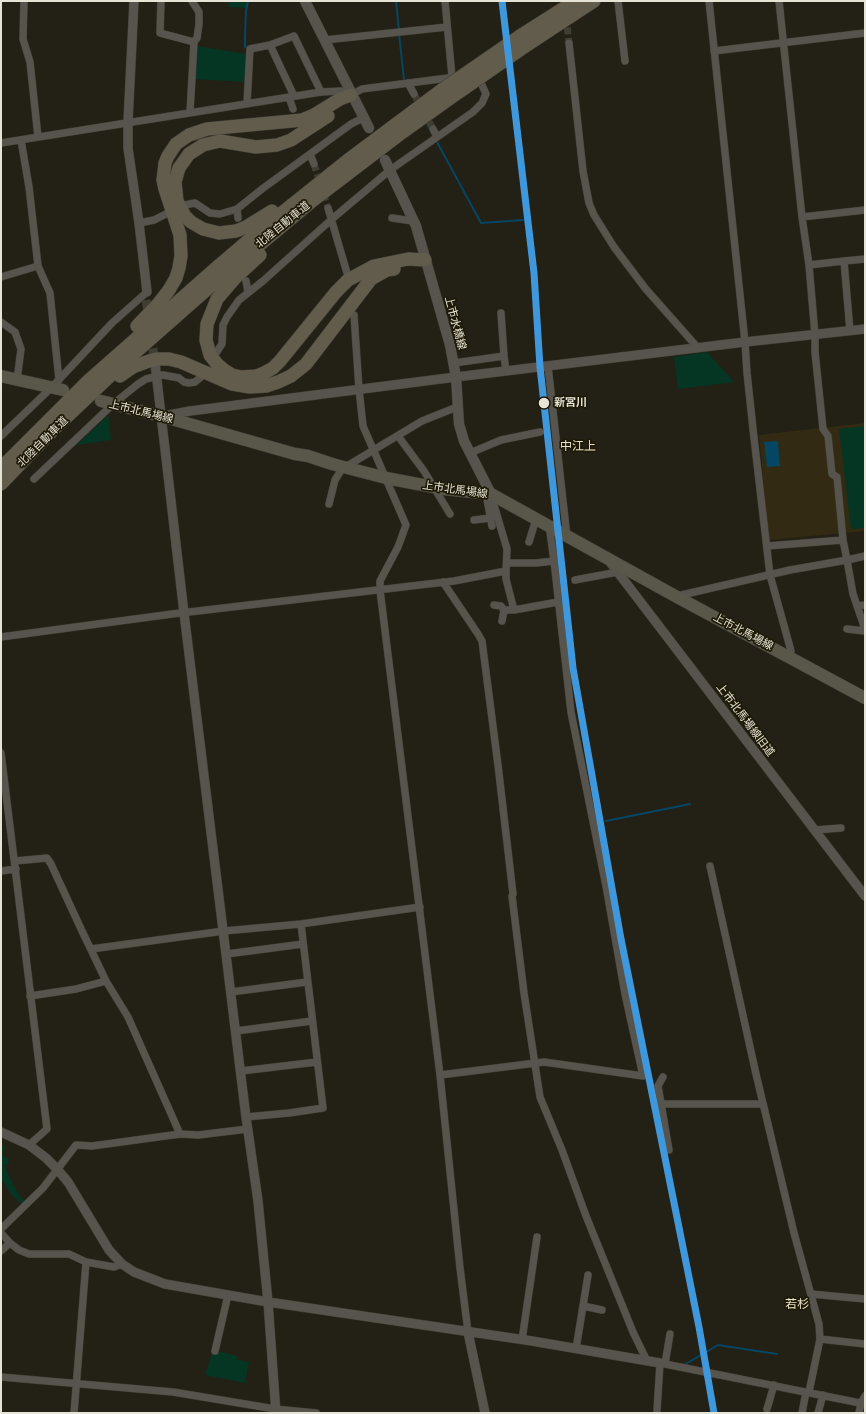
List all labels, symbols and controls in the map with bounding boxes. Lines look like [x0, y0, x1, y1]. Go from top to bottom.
street label: 北陸自動車道 [253, 199, 313, 251]
street label: 上市水橋線 [442, 295, 468, 351]
marker: 新宮川 [537, 396, 551, 410]
place label: 新宮川 [554, 396, 587, 410]
street label: 上市北馬場線 [107, 398, 175, 426]
street label: 北陸自動車道 [15, 414, 71, 470]
district label: 中江上 [560, 440, 596, 454]
street label: 上市北馬場線 [421, 479, 489, 501]
street label: 上市北馬場線 [711, 611, 775, 653]
street label: 上市北馬場線旧道 [713, 681, 777, 759]
district label: 若杉 [785, 1298, 809, 1312]

